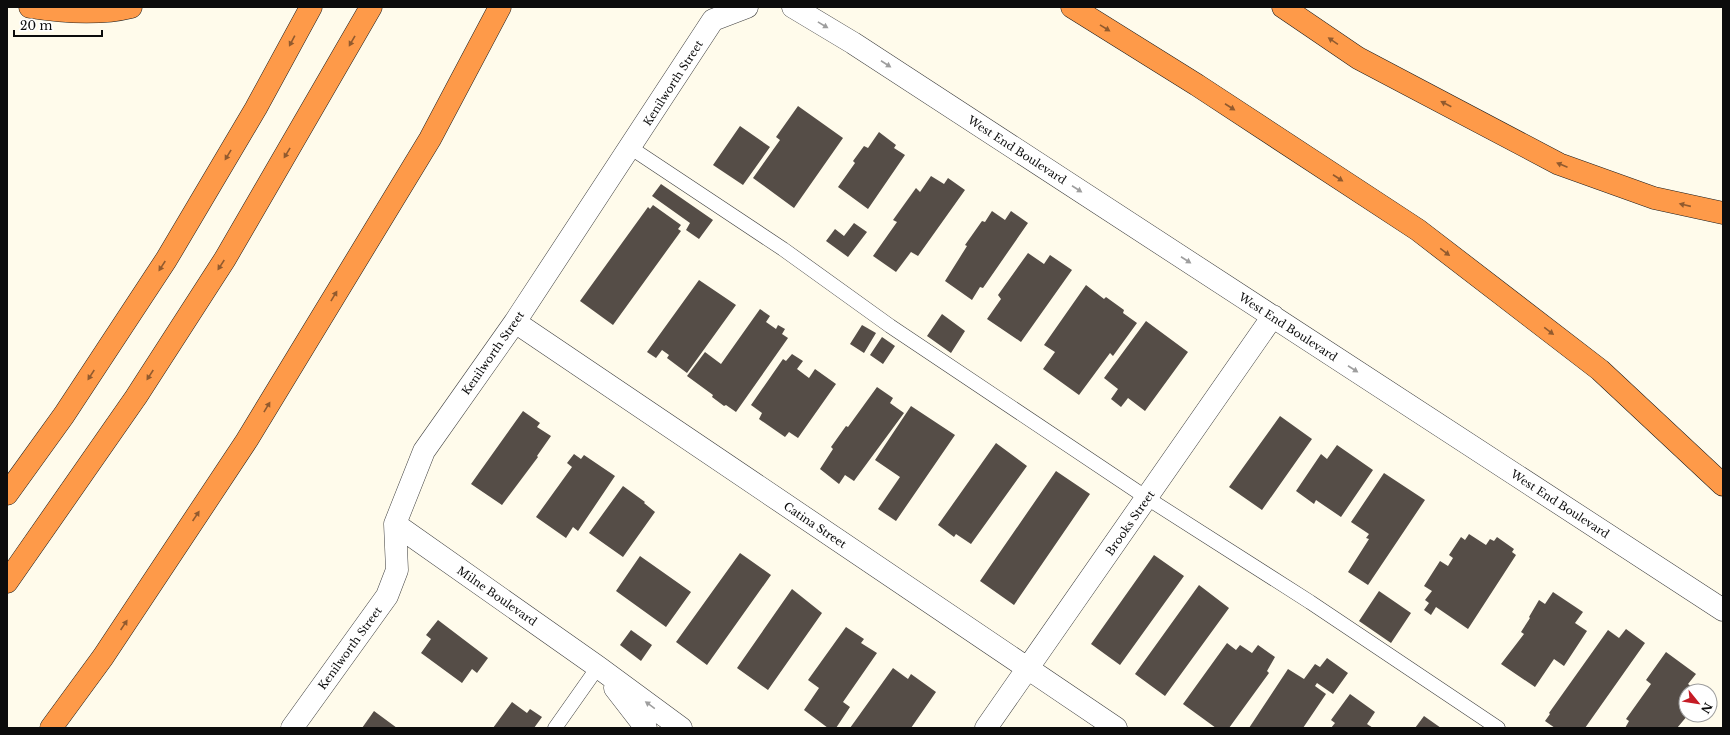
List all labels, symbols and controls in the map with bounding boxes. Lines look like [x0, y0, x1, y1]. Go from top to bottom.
scale bar [14, 12, 102, 38]
text: 20 m [20, 18, 52, 33]
one-way arrow [818, 21, 828, 29]
one-way arrow [1099, 24, 1111, 31]
one-way arrow [289, 35, 296, 47]
one-way arrow [348, 35, 355, 47]
street label: Kenilworth Street [640, 37, 706, 128]
one-way arrow [1328, 37, 1338, 45]
one-way arrow [881, 60, 891, 68]
one-way arrow [1441, 101, 1452, 107]
one-way arrow [1225, 103, 1235, 111]
street label: West End Boulevard [964, 112, 1069, 187]
one-way arrow [283, 147, 290, 159]
one-way arrow [225, 149, 232, 161]
one-way arrow [1555, 161, 1567, 167]
one-way arrow [1333, 174, 1344, 182]
one-way arrow [1072, 185, 1082, 193]
one-way arrow [1679, 201, 1691, 207]
one-way arrow [1440, 248, 1451, 256]
one-way arrow [1181, 256, 1191, 264]
one-way arrow [217, 259, 224, 271]
one-way arrow [158, 261, 166, 271]
street label: West End Boulevard [1235, 289, 1340, 364]
one-way arrow [331, 290, 338, 302]
street label: Kenilworth Street [459, 308, 528, 398]
one-way arrow [1543, 327, 1554, 335]
one-way arrow [1348, 365, 1359, 373]
one-way arrow [146, 369, 154, 380]
one-way arrow [87, 370, 95, 380]
one-way arrow [263, 401, 270, 413]
street label: West End Boulevard [1507, 466, 1612, 541]
street label: Brooks Street [1102, 487, 1158, 558]
street label: Catina Street [781, 499, 850, 552]
one-way arrow [192, 511, 200, 522]
street label: Milne Boulevard [454, 563, 540, 629]
street label: Kenilworth Street [315, 603, 385, 692]
one-way arrow [120, 620, 128, 630]
north arrow [1678, 683, 1718, 723]
text: N [1698, 700, 1715, 717]
one-way arrow [644, 701, 655, 709]

